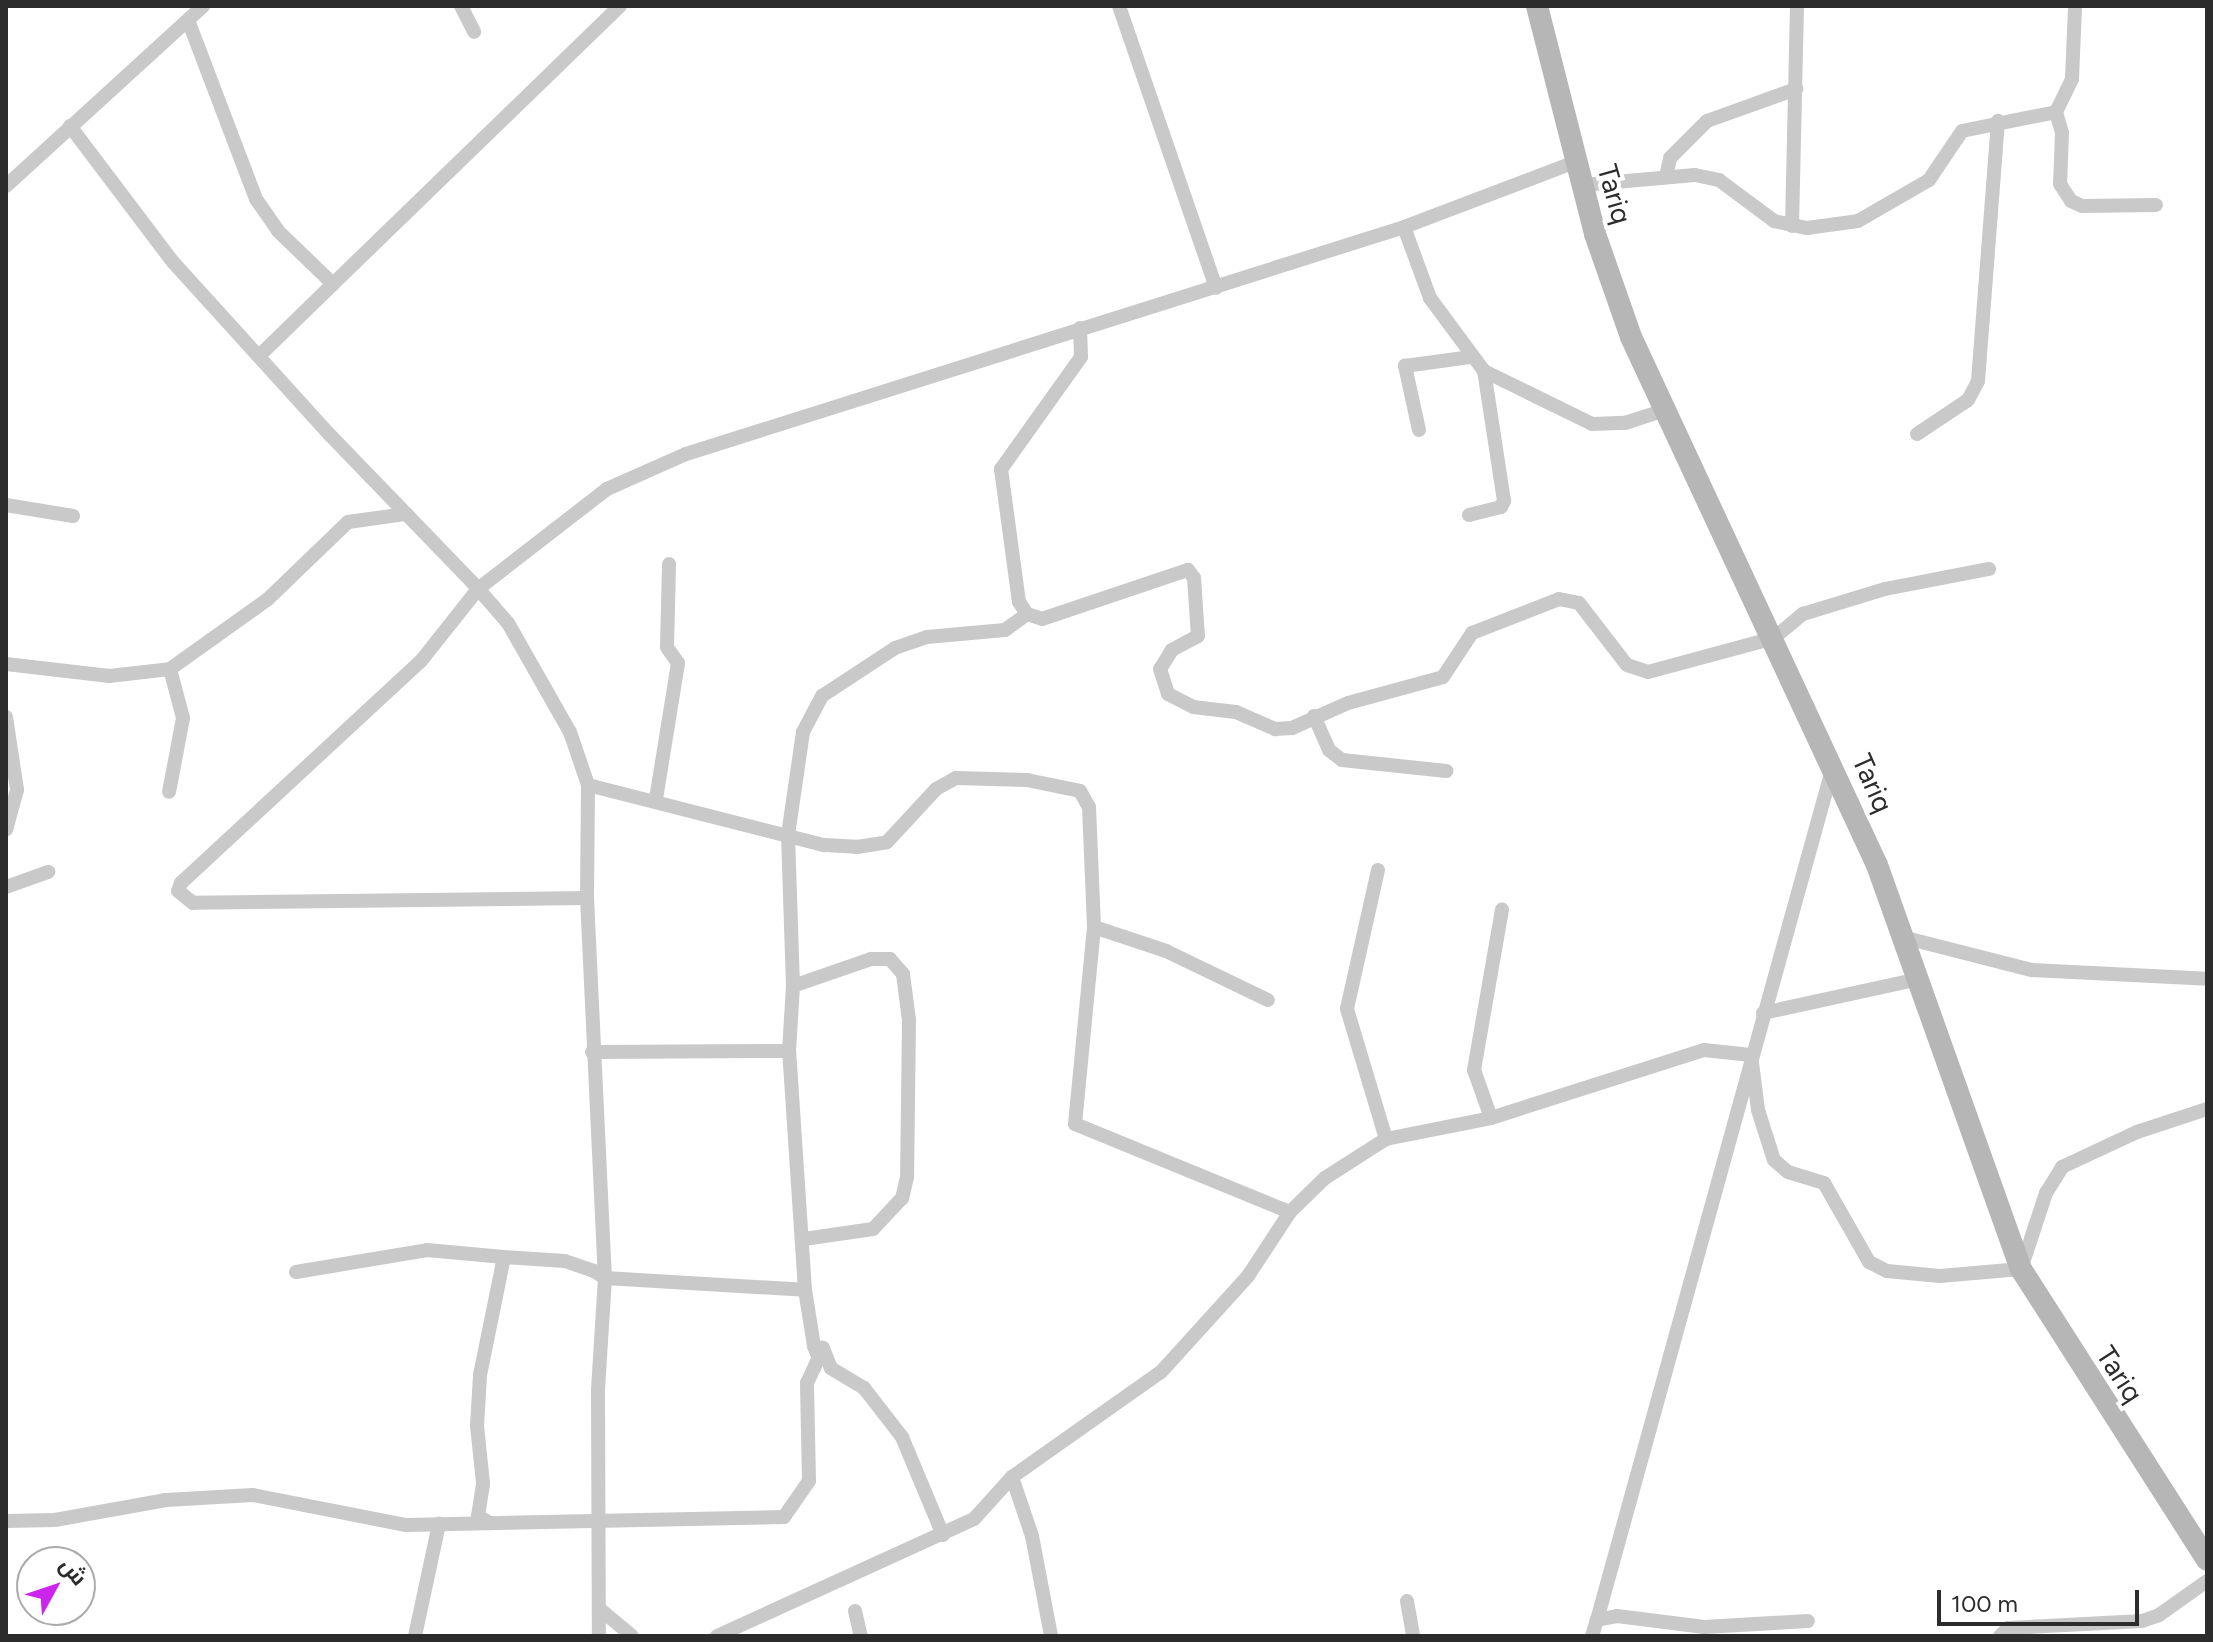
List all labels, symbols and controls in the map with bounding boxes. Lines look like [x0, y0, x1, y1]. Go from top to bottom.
street label: Tariq [1591, 160, 1639, 228]
street label: Tariq [1845, 749, 1901, 817]
street label: Tariq [2090, 1340, 2150, 1408]
north arrow [16, 1546, 96, 1626]
text: ش [54, 1552, 93, 1591]
scale bar [1941, 1574, 2143, 1624]
text: 100 m [1951, 1589, 2018, 1618]

